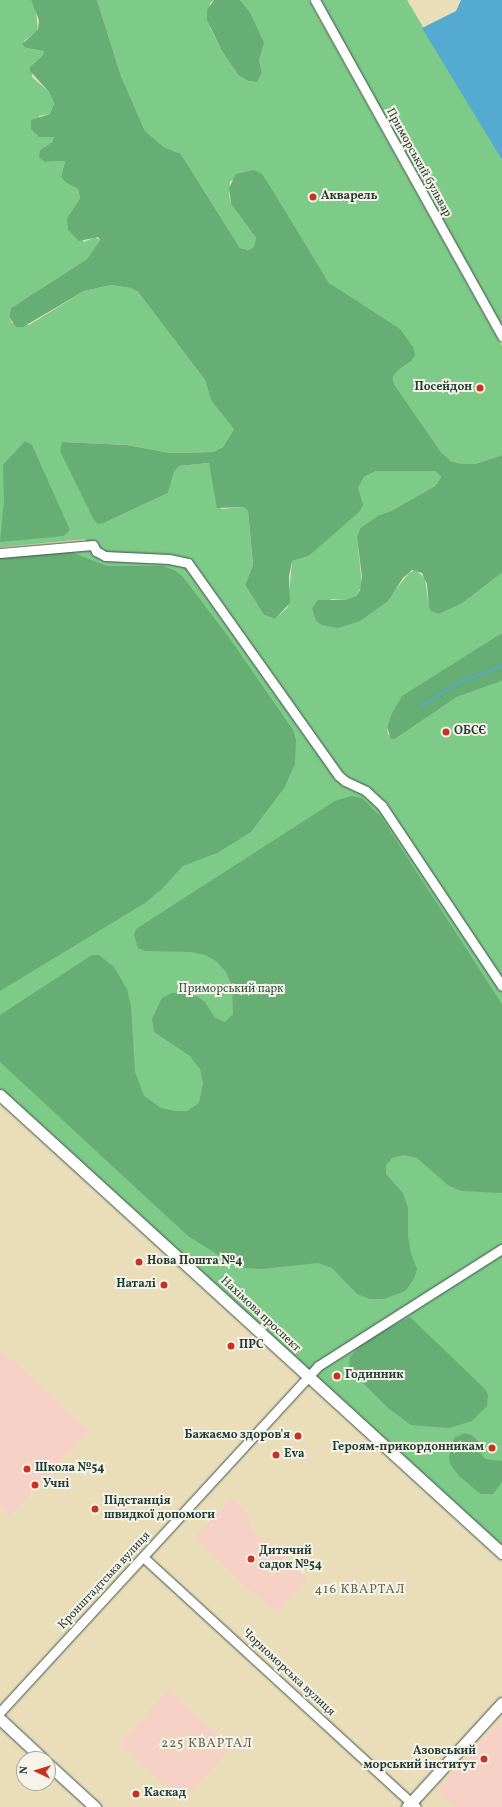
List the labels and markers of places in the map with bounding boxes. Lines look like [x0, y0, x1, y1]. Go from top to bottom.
place label: Акварель [321, 190, 378, 204]
marker: Акварель [308, 192, 318, 202]
place label: Посейдон [414, 381, 472, 395]
marker: Посейдон [475, 383, 485, 393]
place label: ОБСЄ [454, 725, 486, 739]
marker: ОБСЄ [441, 727, 451, 737]
place label: Нова Пошта №4 [147, 1255, 243, 1269]
marker: Нова Пошта №4 [134, 1257, 144, 1267]
place label: Наталі [116, 1278, 156, 1292]
marker: Наталі [159, 1280, 169, 1290]
place label: ПРС [239, 1339, 264, 1353]
marker: ПРС [226, 1341, 236, 1351]
place label: Годинник [345, 1369, 403, 1383]
marker: Годинник [332, 1371, 342, 1381]
place label: Бажаємо здоров'я [184, 1429, 290, 1443]
marker: Бажаємо здоров'я [293, 1431, 303, 1441]
place label: Героям-прикордонникам [332, 1441, 484, 1455]
marker: Героям-прикордонникам [487, 1443, 497, 1453]
place label: Eva [284, 1448, 305, 1462]
marker: Eva [271, 1450, 281, 1460]
place label: Школа №54 [35, 1462, 105, 1476]
marker: Школа №54 [22, 1464, 32, 1474]
place label: Учні [43, 1478, 69, 1492]
marker: Учні [30, 1480, 40, 1490]
place label: Підстанція швидкої допомоги [104, 1495, 215, 1523]
marker: Підстанція швидкої допомоги [89, 1503, 101, 1515]
place label: Дитячий садок №54 [259, 1545, 322, 1573]
marker: Дитячий садок №54 [246, 1554, 256, 1564]
place label: Азовський морський інститут [364, 1745, 476, 1773]
marker: Азовський морський інститут [479, 1754, 489, 1764]
place label: Каскад [144, 1787, 186, 1801]
marker: Каскад [131, 1789, 141, 1799]

